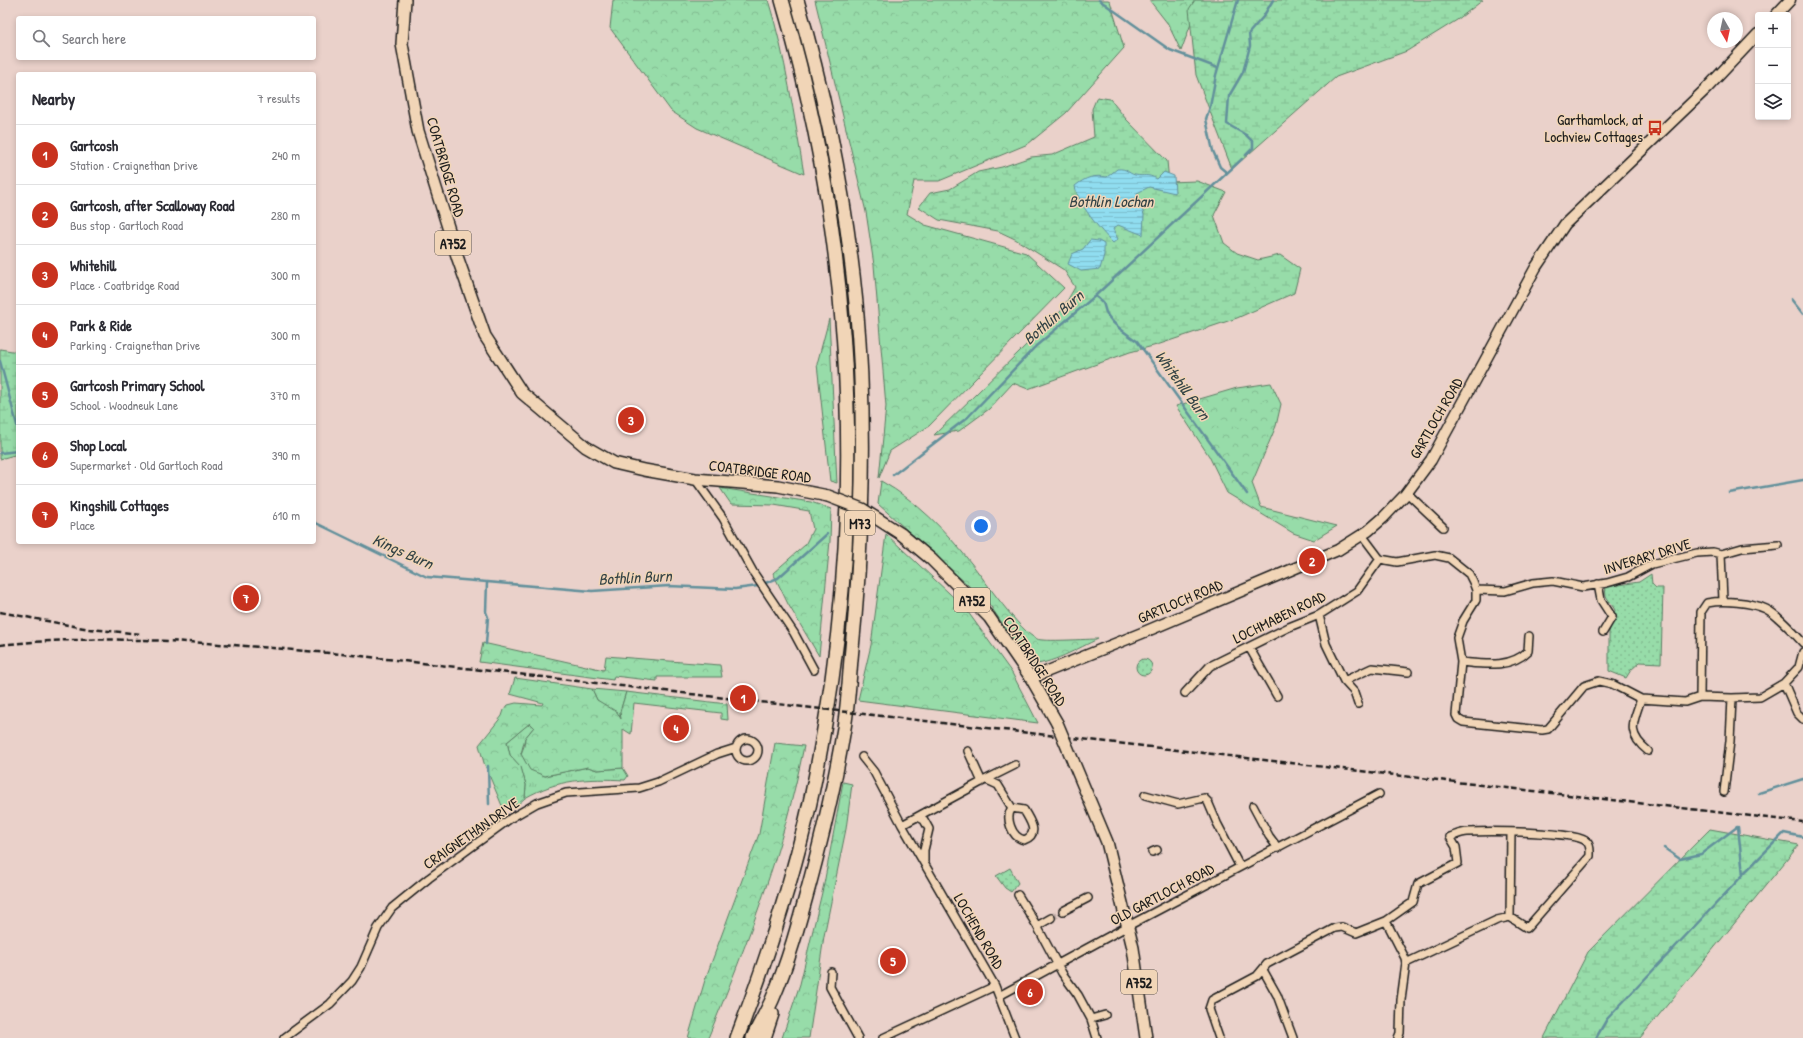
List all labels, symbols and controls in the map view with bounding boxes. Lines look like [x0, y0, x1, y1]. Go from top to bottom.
north arrow [1707, 12, 1743, 48]
map controls [1755, 12, 1791, 120]
button: + [1755, 12, 1791, 48]
search box [16, 16, 316, 60]
icon: search [30, 27, 52, 49]
text: Search here [62, 28, 126, 49]
button: − [1755, 48, 1791, 84]
button: layers [1755, 84, 1791, 120]
text: Nearby [32, 87, 75, 110]
text: 7 results [257, 89, 300, 107]
place label: Garthamlock, at Lochview Cottages [1545, 109, 1644, 147]
street label: COATBRIDGE ROAD [422, 115, 471, 220]
bus stop icon: Garthamlock, at Lochview Cottages [1646, 119, 1664, 137]
text: Gartcosh [70, 135, 118, 156]
text: 1 [43, 146, 47, 164]
text: 240 m [271, 146, 300, 164]
text: Station · Craignethan Drive [70, 156, 198, 174]
water label: Bothlin Lochan [1069, 190, 1155, 212]
text: Gartcosh, after Scalloway Road [70, 195, 234, 216]
text: 2 [42, 206, 48, 224]
text: 280 m [271, 206, 300, 224]
text: Bus stop · Gartloch Road [70, 216, 183, 234]
road number: A752 [435, 231, 471, 255]
text: Whitehill [70, 255, 116, 276]
text: 3 [42, 266, 48, 284]
text: 300 m [271, 266, 300, 284]
text: Place · Coatbridge Road [70, 276, 179, 294]
water label: Bothlin Burn [1018, 283, 1089, 349]
text: Park & Ride [70, 315, 132, 336]
text: 4 [43, 326, 47, 344]
text: 300 m [271, 326, 300, 344]
text: Parking · Craignethan Drive [70, 336, 200, 354]
water label: Whitehill Burn [1150, 346, 1217, 426]
street label: GARTLOCH ROAD [1404, 373, 1468, 462]
text: Gartcosh Primary School [70, 375, 205, 396]
text: 5 [42, 386, 48, 404]
text: 370 m [270, 386, 300, 404]
text: School · Woodneuk Lane [70, 396, 178, 414]
pin: 3 [618, 405, 644, 435]
text: Shop Local [70, 435, 126, 456]
text: 6 [42, 446, 48, 464]
text: 390 m [272, 446, 300, 464]
street label: COATBRIDGE ROAD [708, 454, 813, 488]
text: Supermarket · Old Gartloch Road [70, 456, 223, 474]
text: Kingshill Cottages [70, 495, 169, 516]
text: 7 [42, 506, 48, 524]
text: 610 m [272, 506, 300, 524]
road number: M73 [845, 511, 875, 535]
text: Place [70, 516, 95, 534]
your location [971, 516, 991, 536]
water label: Kings Burn [369, 528, 438, 575]
street label: INVERARY DRIVE [1601, 533, 1694, 579]
pin: 2 [1299, 546, 1325, 576]
water label: Bothlin Burn [598, 564, 674, 590]
street label: GARTLOCH ROAD [1134, 573, 1227, 628]
pin: 7 [233, 583, 259, 613]
street label: LOCHMABEN ROAD [1229, 585, 1330, 649]
road number: A752 [954, 588, 990, 612]
street label: COATBRIDGE ROAD [998, 612, 1072, 711]
pin: 1 [730, 683, 756, 713]
pin: 4 [663, 713, 689, 743]
street label: CRAIGNETHAN DRIVE [419, 792, 524, 874]
street label: OLD GARTLOCH ROAD [1106, 857, 1218, 930]
street label: LOCHEND ROAD [949, 889, 1010, 973]
pin: 5 [880, 946, 906, 976]
road number: A752 [1121, 970, 1157, 994]
pin: 6 [1017, 977, 1043, 1007]

